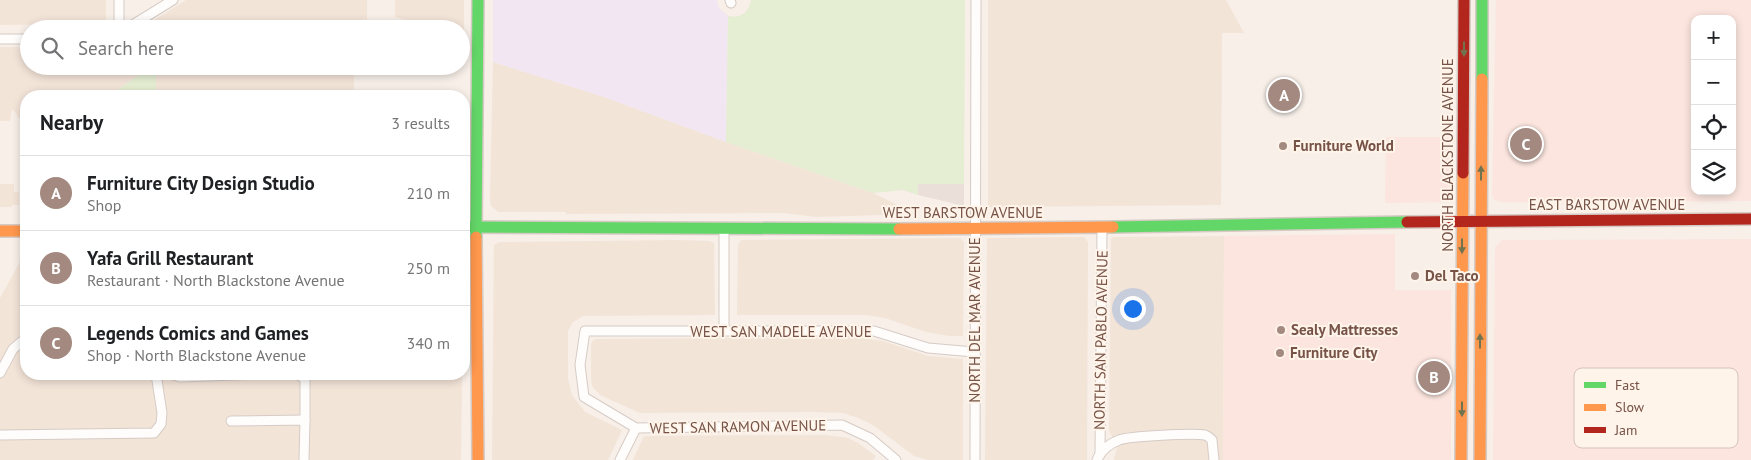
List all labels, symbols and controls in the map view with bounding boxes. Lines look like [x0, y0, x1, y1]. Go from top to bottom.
map controls [1691, 15, 1736, 195]
button: + [1691, 15, 1736, 60]
search box [20, 20, 470, 75]
icon: search [38, 34, 66, 62]
text: Search here [78, 36, 174, 60]
one-way arrow [1460, 41, 1468, 57]
street label: NORTH BLACKSTONE AVENUE [1438, 58, 1457, 252]
button: − [1691, 60, 1736, 105]
pin: A [1268, 76, 1300, 114]
button: locate [1691, 105, 1736, 150]
text: Nearby [40, 109, 103, 136]
text: 3 results [391, 113, 450, 133]
pin: C [1510, 125, 1542, 163]
place label: Furniture World [1293, 136, 1394, 155]
marker: Furniture World [1277, 140, 1289, 152]
button: layers [1691, 150, 1736, 195]
one-way arrow [1477, 164, 1485, 180]
text: Furniture City Design Studio [87, 171, 315, 195]
text: A [51, 183, 61, 203]
text: 210 m [407, 183, 450, 203]
text: Shop [87, 195, 121, 215]
street label: EAST BARSTOW AVENUE [1529, 195, 1685, 214]
street label: WEST BARSTOW AVENUE [883, 203, 1043, 222]
street label: NORTH DEL MAR AVENUE [965, 237, 984, 403]
one-way arrow [1458, 238, 1466, 254]
text: Yafa Grill Restaurant [87, 246, 253, 270]
street label: NORTH SAN PABLO AVENUE [1089, 250, 1112, 430]
text: B [51, 258, 61, 278]
text: 250 m [407, 258, 450, 278]
place label: Del Taco [1425, 266, 1479, 285]
text: Restaurant · North Blackstone Avenue [87, 270, 345, 290]
marker: Del Taco [1409, 270, 1421, 282]
your location [1120, 296, 1146, 322]
place label: Sealy Mattresses [1291, 320, 1398, 339]
text: Legends Comics and Games [87, 321, 309, 345]
street label: WEST SAN MADELE AVENUE [690, 322, 872, 341]
marker: Sealy Mattresses [1275, 324, 1287, 336]
text: C [52, 333, 60, 353]
text: 340 m [407, 333, 450, 353]
one-way arrow [1476, 333, 1484, 349]
place label: Furniture City [1290, 343, 1378, 362]
text: Shop · North Blackstone Avenue [87, 345, 306, 365]
marker: Furniture City [1274, 347, 1286, 359]
pin: B [1418, 358, 1450, 396]
legend [1574, 368, 1738, 448]
text: Fast [1615, 376, 1640, 394]
text: Slow [1615, 398, 1645, 416]
one-way arrow [1457, 401, 1465, 417]
street label: WEST SAN RAMON AVENUE [650, 415, 826, 438]
text: Jam [1614, 421, 1637, 439]

